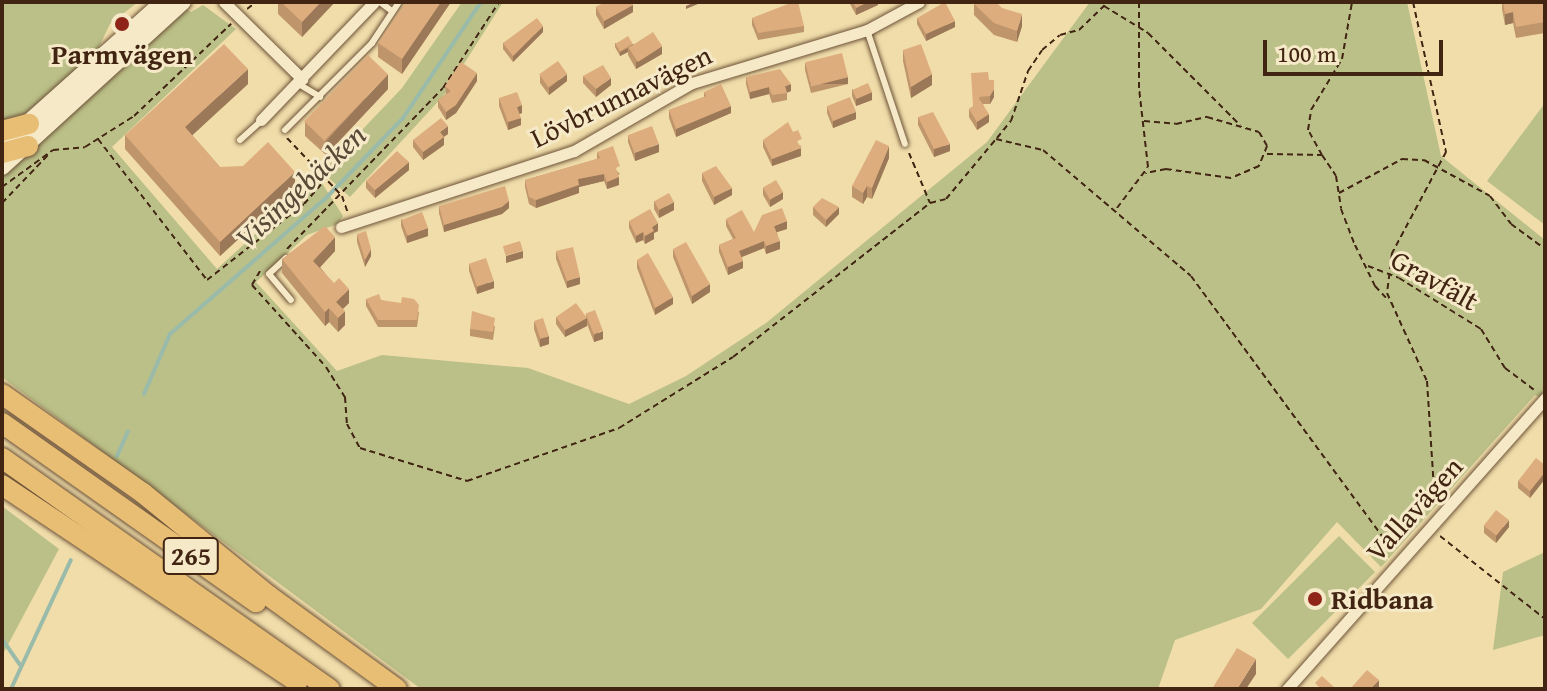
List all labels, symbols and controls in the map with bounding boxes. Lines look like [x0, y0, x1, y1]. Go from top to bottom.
marker: Parmvägen [113, 15, 131, 33]
scale bar [1267, 24, 1447, 74]
text: 100 m [1277, 36, 1337, 71]
place label: Parmvägen [51, 37, 193, 71]
street label: Lövbrunnavägen [525, 38, 717, 154]
water label: Visingebäcken [227, 116, 373, 256]
street label: Gravfält [1386, 242, 1484, 318]
street label: Vallavägen [1359, 450, 1469, 568]
road number: 265 [161, 534, 221, 578]
place label: Ridbana [1331, 582, 1434, 616]
marker: Ridbana [1306, 590, 1324, 608]

